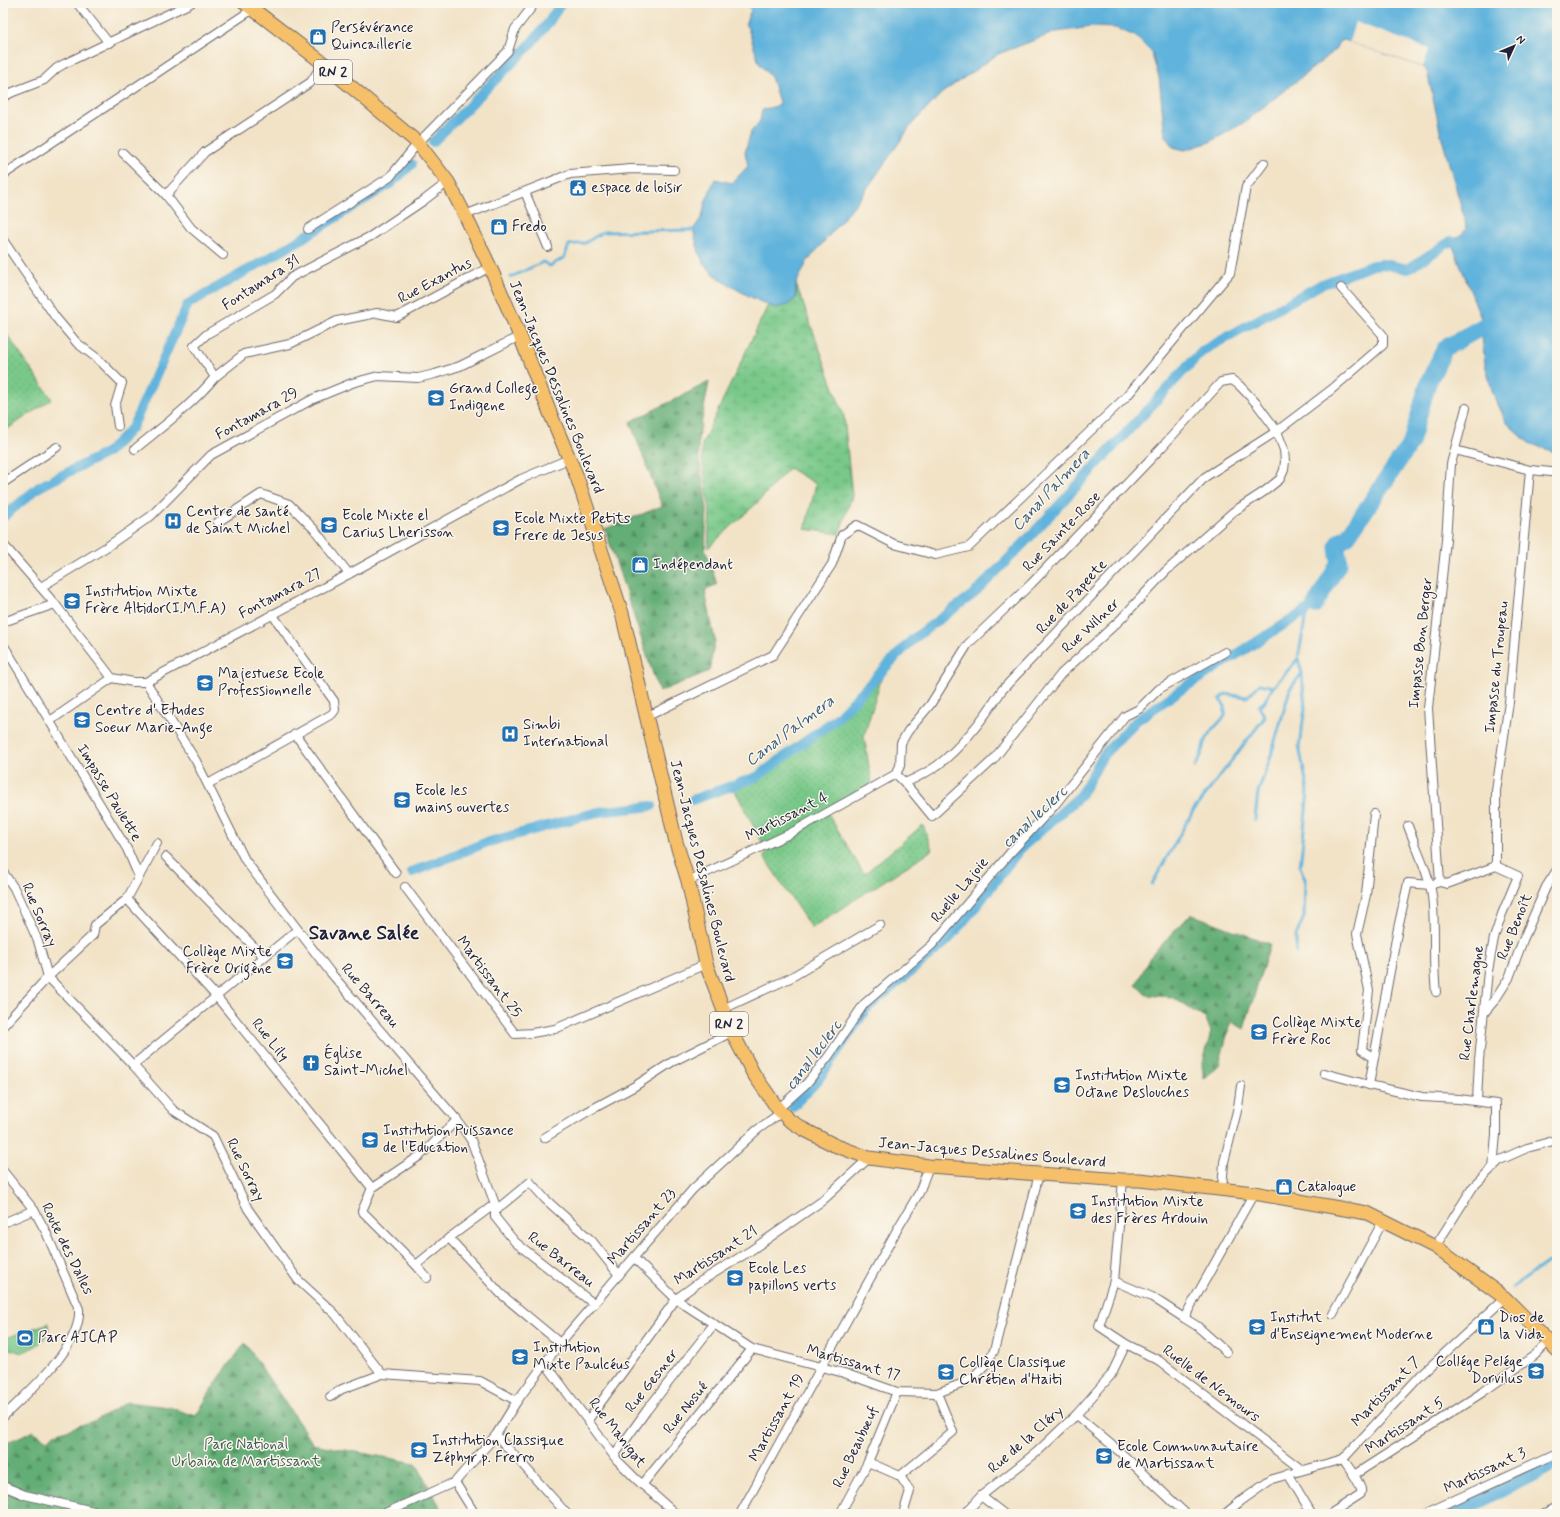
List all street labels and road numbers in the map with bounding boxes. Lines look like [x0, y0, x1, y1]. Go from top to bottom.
road number: RN 2 [314, 60, 352, 84]
street label: Fontamara 31 [218, 250, 304, 316]
street label: Rue Exantus [395, 253, 476, 309]
street label: Jean-Jacques Dessalines Boulevard [504, 277, 608, 497]
street label: Fontamara 29 [212, 383, 302, 445]
street label: Rue Sainte-Rose [1019, 487, 1106, 577]
street label: Rue de Papeete [1032, 555, 1112, 639]
street label: Fontamara 27 [235, 564, 325, 624]
street label: Impasse Bon Berger [1404, 577, 1439, 710]
street label: Rue Wilner [1058, 594, 1124, 658]
street label: Impasse du Troupeau [1480, 600, 1514, 734]
street label: Impasse Paulette [72, 740, 146, 846]
street label: Jean-Jacques Dessalines Boulevard [665, 758, 739, 984]
street label: Martissant 4 [742, 787, 832, 846]
street label: Ruelle Lajoie [927, 853, 993, 927]
street label: Rue Sorray [17, 880, 61, 950]
street label: Rue Benoît [1493, 891, 1537, 963]
street label: Martissant 25 [452, 932, 526, 1022]
street label: Rue Charlemagne [1455, 944, 1490, 1062]
street label: Rue Barreau [336, 959, 404, 1033]
road number: RN 2 [710, 1012, 748, 1036]
street label: Rue Lily [247, 1014, 293, 1066]
street label: Jean-Jacques Dessalines Boulevard [877, 1133, 1107, 1173]
street label: Rue Sorray [221, 1135, 269, 1205]
street label: Martissant 23 [603, 1184, 681, 1270]
street label: Route des Dalles [36, 1200, 98, 1299]
street label: Martissant 21 [670, 1222, 762, 1290]
street label: Rue Barreau [523, 1227, 599, 1293]
street label: Martissant 17 [804, 1340, 902, 1386]
street label: Ruelle de Nemours [1158, 1341, 1264, 1428]
street label: Rue Gesner [621, 1345, 683, 1417]
street label: Martissant 7 [1347, 1352, 1425, 1432]
street label: Martissant 19 [745, 1370, 809, 1466]
street label: Rue Nosué [659, 1377, 713, 1438]
street label: Martissant 5 [1361, 1393, 1449, 1459]
street label: Rue Manigat [583, 1394, 651, 1473]
street label: Rue de la Cléry [984, 1401, 1068, 1478]
street label: Rue Beaubœuf [828, 1403, 884, 1491]
street label: Martissant 3 [1441, 1443, 1530, 1499]

